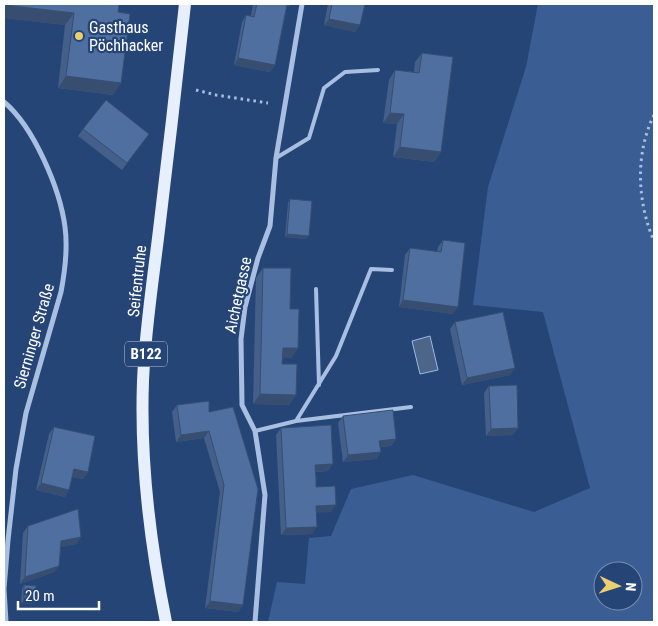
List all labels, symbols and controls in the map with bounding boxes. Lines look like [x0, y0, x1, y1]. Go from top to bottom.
place label: Gasthaus Pöchhacker [89, 18, 163, 55]
marker: Gasthaus Pöchhacker [73, 30, 85, 42]
street label: Seifentruhe [124, 244, 150, 318]
street label: Aichetgasse [221, 255, 255, 335]
street label: Sierninger Straße [10, 281, 58, 391]
road number: B122 [125, 342, 167, 366]
north arrow [593, 561, 643, 611]
scale bar [18, 578, 99, 610]
text: N [623, 582, 639, 592]
text: 20 m [25, 587, 55, 605]

